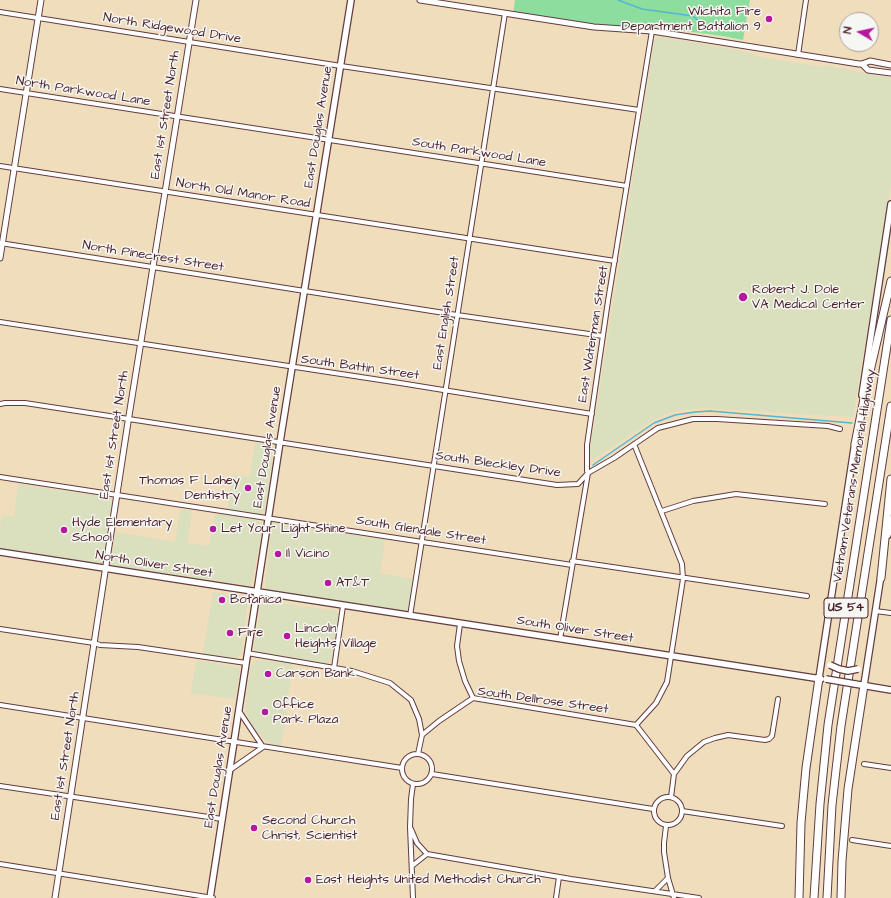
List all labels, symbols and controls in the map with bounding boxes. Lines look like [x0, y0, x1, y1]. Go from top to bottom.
place label: Wichita Fire Department Battalion 9 [622, 4, 761, 35]
street label: North Ridgewood Drive [102, 10, 242, 48]
north arrow [839, 12, 879, 52]
marker: Wichita Fire Department Battalion 9 [764, 14, 774, 24]
text: N [840, 26, 856, 35]
street label: East 1st Street North [148, 50, 184, 180]
street label: East Douglas Avenue [302, 65, 336, 189]
street label: North Parkwood Lane [15, 74, 151, 110]
street label: South Parkwood Lane [411, 135, 547, 171]
street label: North Old Manor Road [175, 176, 311, 212]
street label: North Pinecrest Street [81, 238, 225, 276]
street label: East English Street [430, 255, 464, 371]
street label: East Waterman Street [575, 265, 613, 403]
place label: Robert J. Dole VA Medical Center [752, 282, 864, 313]
marker: Robert J. Dole VA Medical Center [737, 291, 749, 303]
street label: South Battin Street [300, 352, 420, 384]
street label: Vietnam Veterans Memorial Highway [830, 368, 880, 584]
street label: East 1st Street North [97, 370, 133, 500]
street label: East Douglas Avenue [251, 385, 285, 509]
street label: South Bleckley Drive [434, 448, 562, 482]
place label: Thomas F Lahey Dentistry [139, 473, 240, 504]
marker: Thomas F Lahey Dentistry [243, 483, 253, 493]
street label: South Glendale Street [355, 513, 487, 549]
place label: Hyde Elementary School [72, 515, 173, 546]
place label: Let Your Light Shine [221, 521, 346, 537]
marker: Let Your Light Shine [208, 524, 218, 534]
marker: Hyde Elementary School [59, 525, 69, 535]
place label: Il Vicino [286, 546, 329, 562]
street label: North Oliver Street [94, 548, 214, 582]
marker: Il Vicino [273, 549, 283, 559]
place label: AT&T [336, 575, 369, 591]
marker: AT&T [323, 578, 333, 588]
place label: Botanica [230, 592, 282, 608]
marker: Botanica [217, 595, 227, 605]
road number: US 54 [824, 598, 868, 618]
street label: South Oliver Street [515, 613, 635, 647]
place label: Lincoln Heights Village [295, 621, 377, 652]
place label: Fire [238, 625, 263, 641]
marker: Fire [225, 628, 235, 638]
marker: Lincoln Heights Village [282, 631, 292, 641]
place label: Carson Bank [276, 666, 355, 682]
marker: Carson Bank [263, 669, 273, 679]
street label: South Dellrose Street [477, 684, 609, 718]
street label: East 1st Street North [48, 691, 84, 821]
place label: Office Park Plaza [273, 697, 338, 728]
street label: East Douglas Avenue [202, 705, 236, 829]
marker: Office Park Plaza [260, 707, 270, 717]
place label: Second Church Christ, Scientist [262, 813, 357, 844]
marker: Second Church Christ, Scientist [249, 823, 259, 833]
place label: East Heights United Methodist Church [316, 872, 541, 888]
marker: East Heights United Methodist Church [303, 875, 313, 885]

